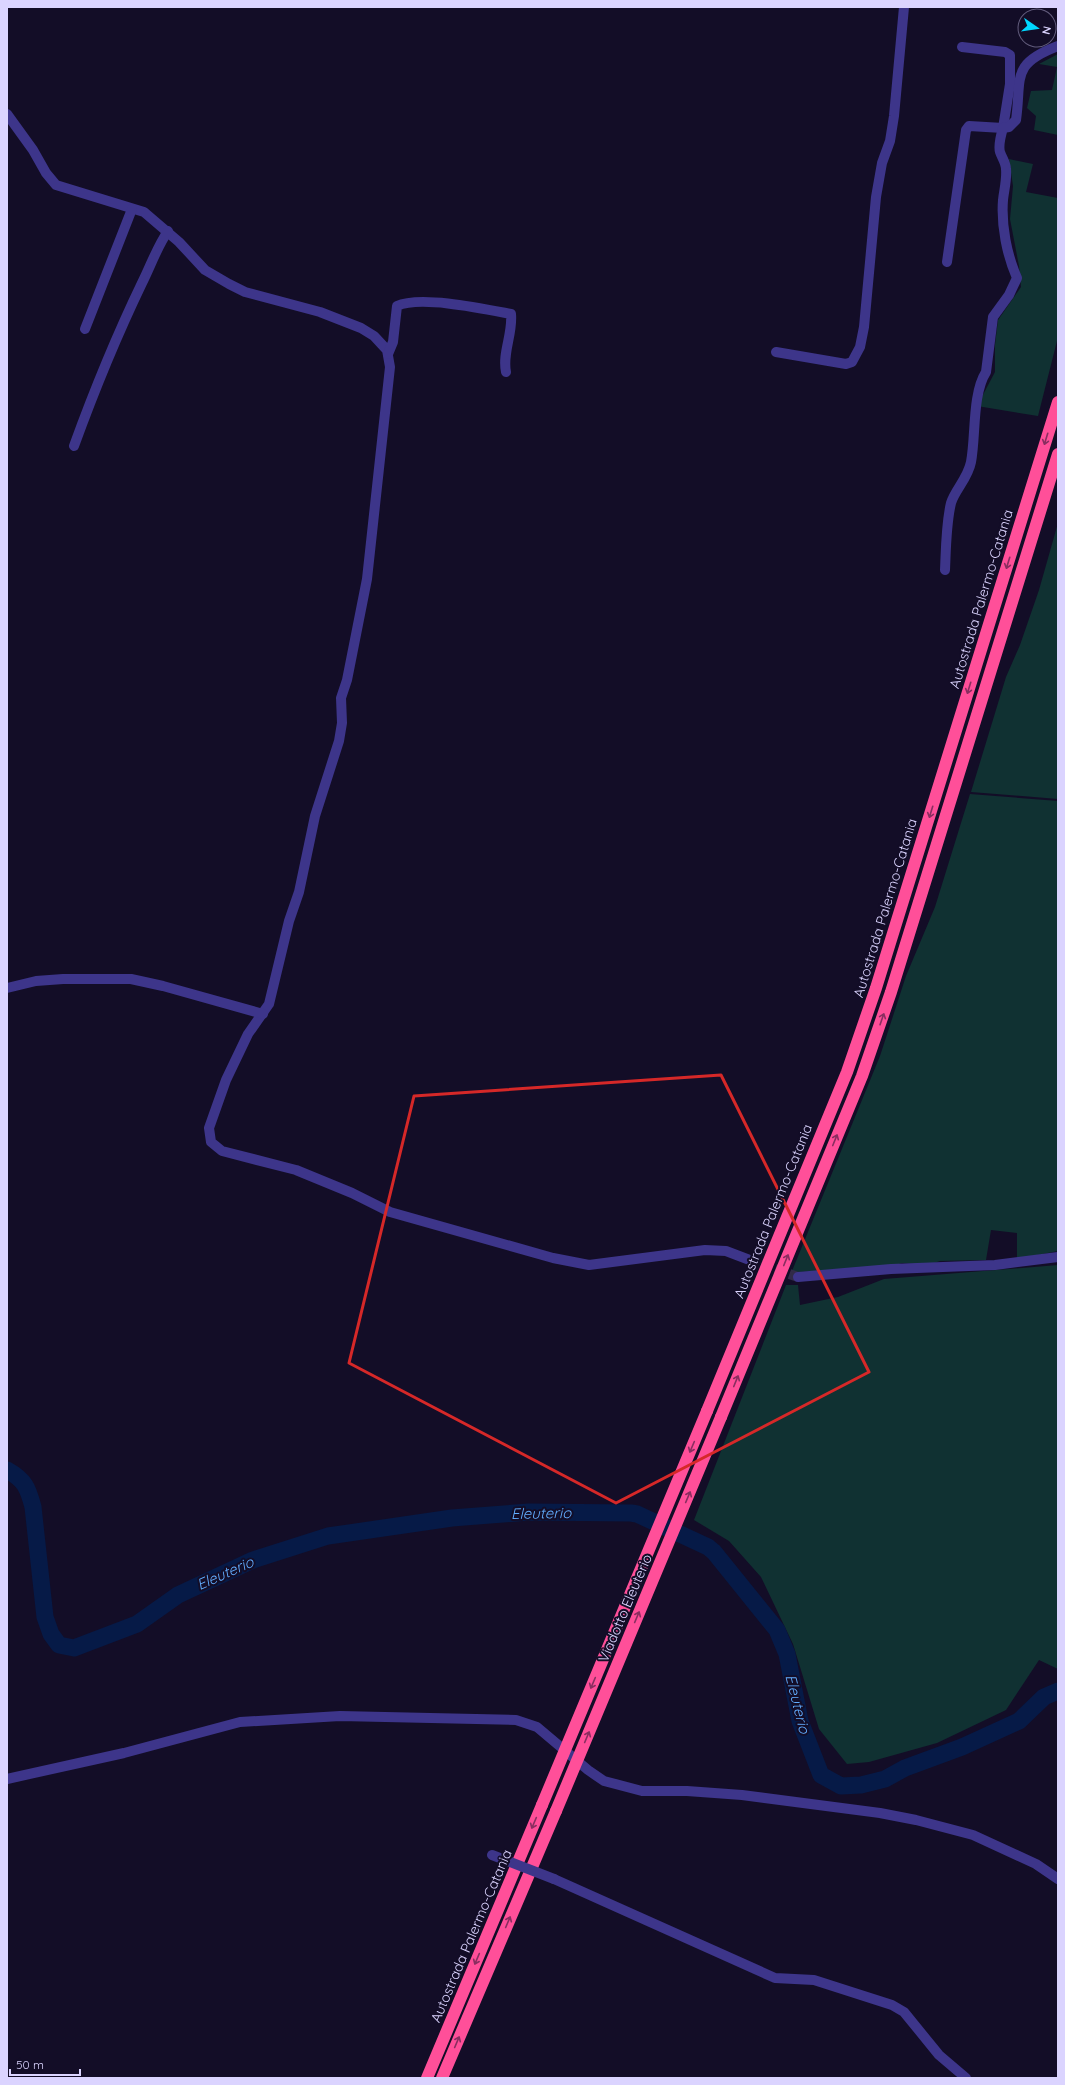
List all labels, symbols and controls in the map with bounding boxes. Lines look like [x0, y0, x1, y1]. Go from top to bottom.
north arrow [1017, 8, 1057, 48]
text: N [1039, 25, 1054, 36]
one-way arrow [1042, 433, 1050, 445]
street label: Autostrada Palermo-Catania [945, 507, 1017, 691]
one-way arrow [1004, 557, 1011, 570]
one-way arrow [965, 681, 972, 694]
one-way arrow [927, 805, 934, 818]
street label: Autostrada Palermo-Catania [849, 816, 921, 1000]
one-way arrow [878, 1013, 886, 1025]
street label: Autostrada Palermo-Catania [730, 1121, 816, 1301]
one-way arrow [832, 1135, 840, 1147]
one-way arrow [782, 1255, 790, 1267]
one-way arrow [733, 1375, 741, 1387]
one-way arrow [687, 1441, 695, 1453]
one-way arrow [684, 1491, 692, 1503]
water label: Eleuterio [511, 1503, 572, 1523]
street label: Viadotto Eleuterio [594, 1551, 656, 1665]
water label: Eleuterio [194, 1552, 257, 1594]
one-way arrow [634, 1611, 642, 1623]
water label: Eleuterio [781, 1672, 815, 1736]
one-way arrow [588, 1677, 596, 1689]
one-way arrow [584, 1731, 591, 1743]
one-way arrow [530, 1817, 538, 1829]
street label: Autostrada Palermo-Catania [426, 1847, 516, 2025]
one-way arrow [505, 1917, 512, 1929]
one-way arrow [473, 1953, 480, 1965]
one-way arrow [454, 2037, 462, 2049]
scale bar [10, 2051, 80, 2077]
text: 50 m [16, 2057, 44, 2072]

